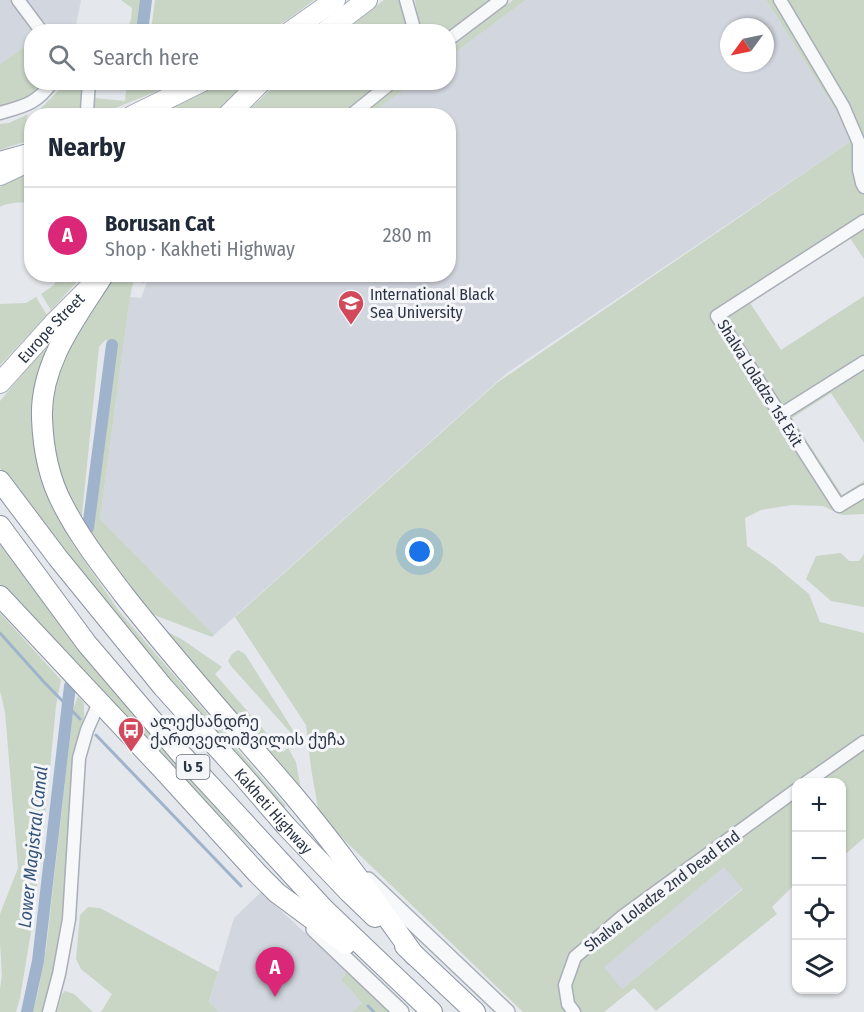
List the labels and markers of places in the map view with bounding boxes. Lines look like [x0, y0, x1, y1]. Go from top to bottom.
place label: International Black Sea University [370, 285, 495, 322]
school or university icon: International Black Sea University [336, 288, 366, 326]
place label: ალექსანდრე ქართველიშვილის ქუჩა [150, 712, 345, 750]
bus stop icon: ალექსანდრე ქართველიშვილის ქუჩა [116, 715, 146, 753]
pin: A [256, 948, 294, 997]

